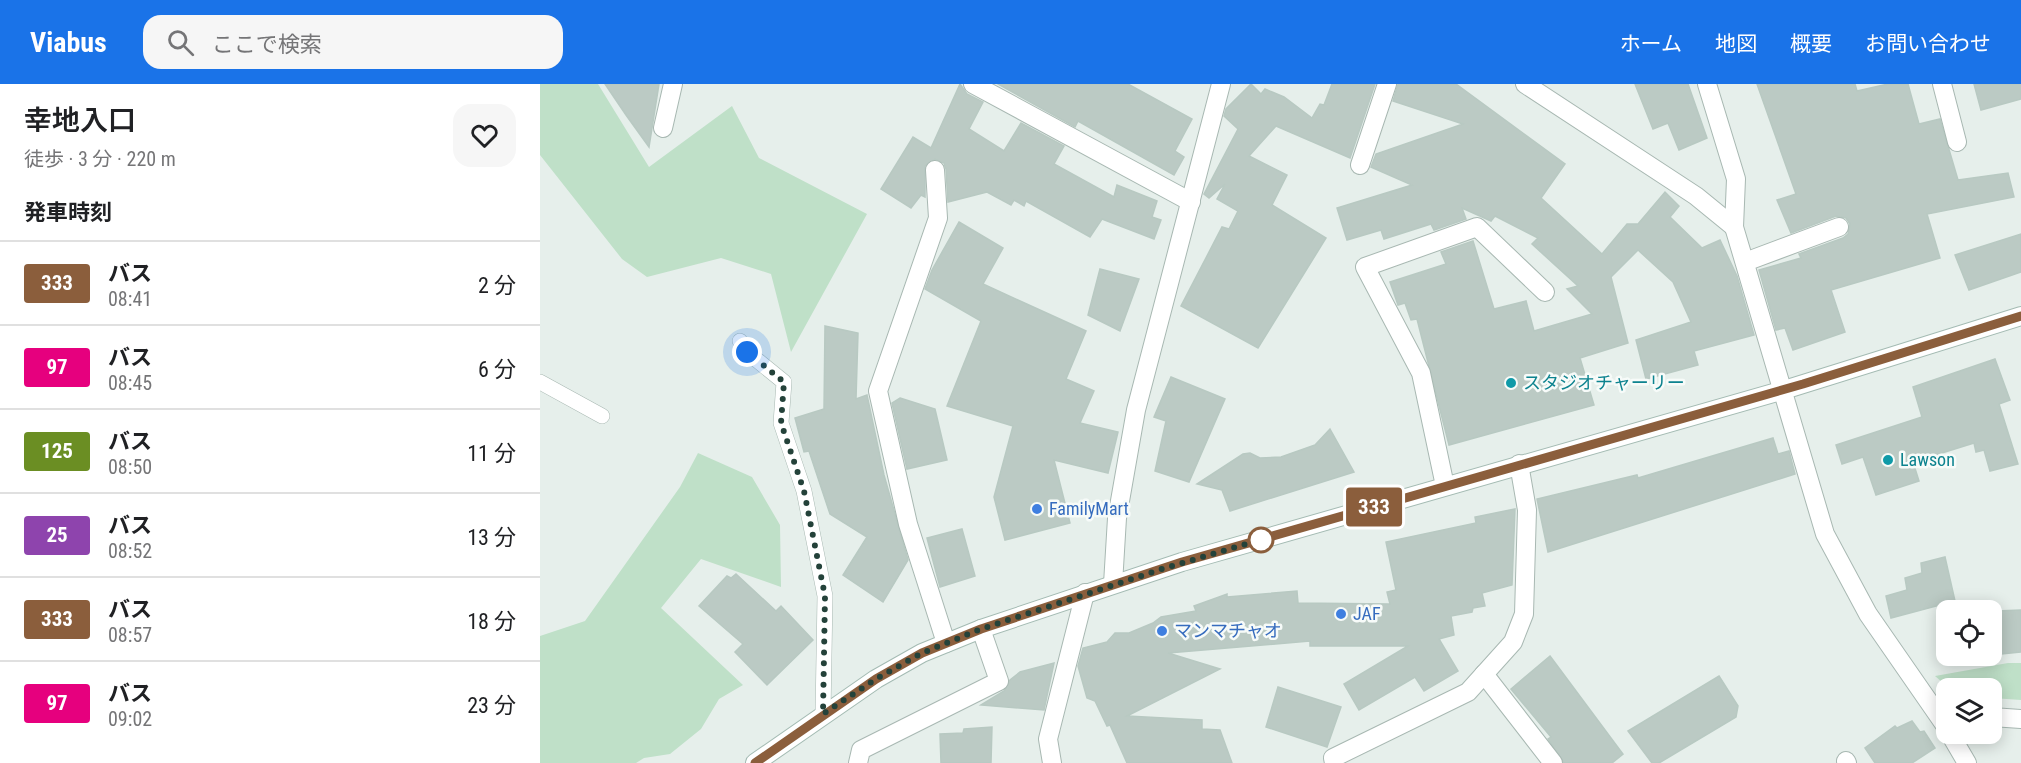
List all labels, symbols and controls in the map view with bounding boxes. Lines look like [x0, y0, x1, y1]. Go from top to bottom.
search box [143, 15, 563, 69]
text: Viabus [30, 26, 107, 59]
icon: search [164, 26, 197, 59]
text: ここで検索 [212, 32, 322, 57]
text: ホーム [1620, 32, 1682, 56]
text: 地図 [1715, 32, 1757, 56]
text: 概要 [1790, 32, 1832, 56]
text: お問い合わせ [1865, 32, 1991, 56]
text: 幸地入口 [24, 104, 136, 137]
button: heart [453, 104, 516, 167]
text: 徒歩 · 3 分 · 220 m [24, 147, 176, 171]
text: 発車時刻 [24, 200, 112, 225]
text: バス [108, 261, 152, 286]
text: 333 [41, 271, 73, 295]
text: 2 分 [478, 273, 516, 298]
text: 08:41 [108, 287, 152, 311]
your location [732, 337, 762, 367]
text: バス [108, 345, 152, 370]
text: 97 [46, 355, 68, 379]
text: 6 分 [478, 357, 516, 382]
text: 08:45 [108, 371, 152, 395]
place label: スタジオチャーリー [1523, 372, 1685, 393]
marker: スタジオチャーリー [1504, 376, 1518, 390]
text: バス [108, 429, 152, 454]
text: 125 [41, 439, 73, 463]
text: 11 分 [467, 441, 516, 466]
place label: Lawson [1900, 449, 1955, 470]
marker: Lawson [1881, 453, 1895, 467]
text: 08:50 [108, 455, 152, 479]
line badge: 333 [1340, 488, 1408, 526]
text: 333 [1358, 495, 1390, 519]
place label: FamilyMart [1049, 498, 1129, 519]
marker: FamilyMart [1030, 502, 1044, 516]
text: バス [108, 513, 152, 538]
text: 25 [46, 523, 68, 547]
text: 13 分 [467, 525, 516, 550]
unlabelled marker [1248, 527, 1274, 553]
text: 08:52 [108, 539, 152, 563]
text: バス [108, 597, 152, 622]
map controls [1936, 600, 2002, 744]
button: locate [1936, 600, 2002, 666]
place label: JAF [1353, 603, 1381, 624]
text: 333 [41, 607, 73, 631]
marker: JAF [1334, 607, 1348, 621]
text: 18 分 [467, 609, 516, 634]
place label: マンマチャオ [1174, 620, 1282, 641]
text: 08:57 [108, 623, 152, 647]
marker: マンマチャオ [1155, 624, 1169, 638]
button: layers [1936, 678, 2002, 744]
text: バス [108, 681, 152, 706]
text: 97 [46, 691, 68, 715]
text: 23 分 [467, 693, 516, 718]
text: 09:02 [108, 707, 152, 731]

